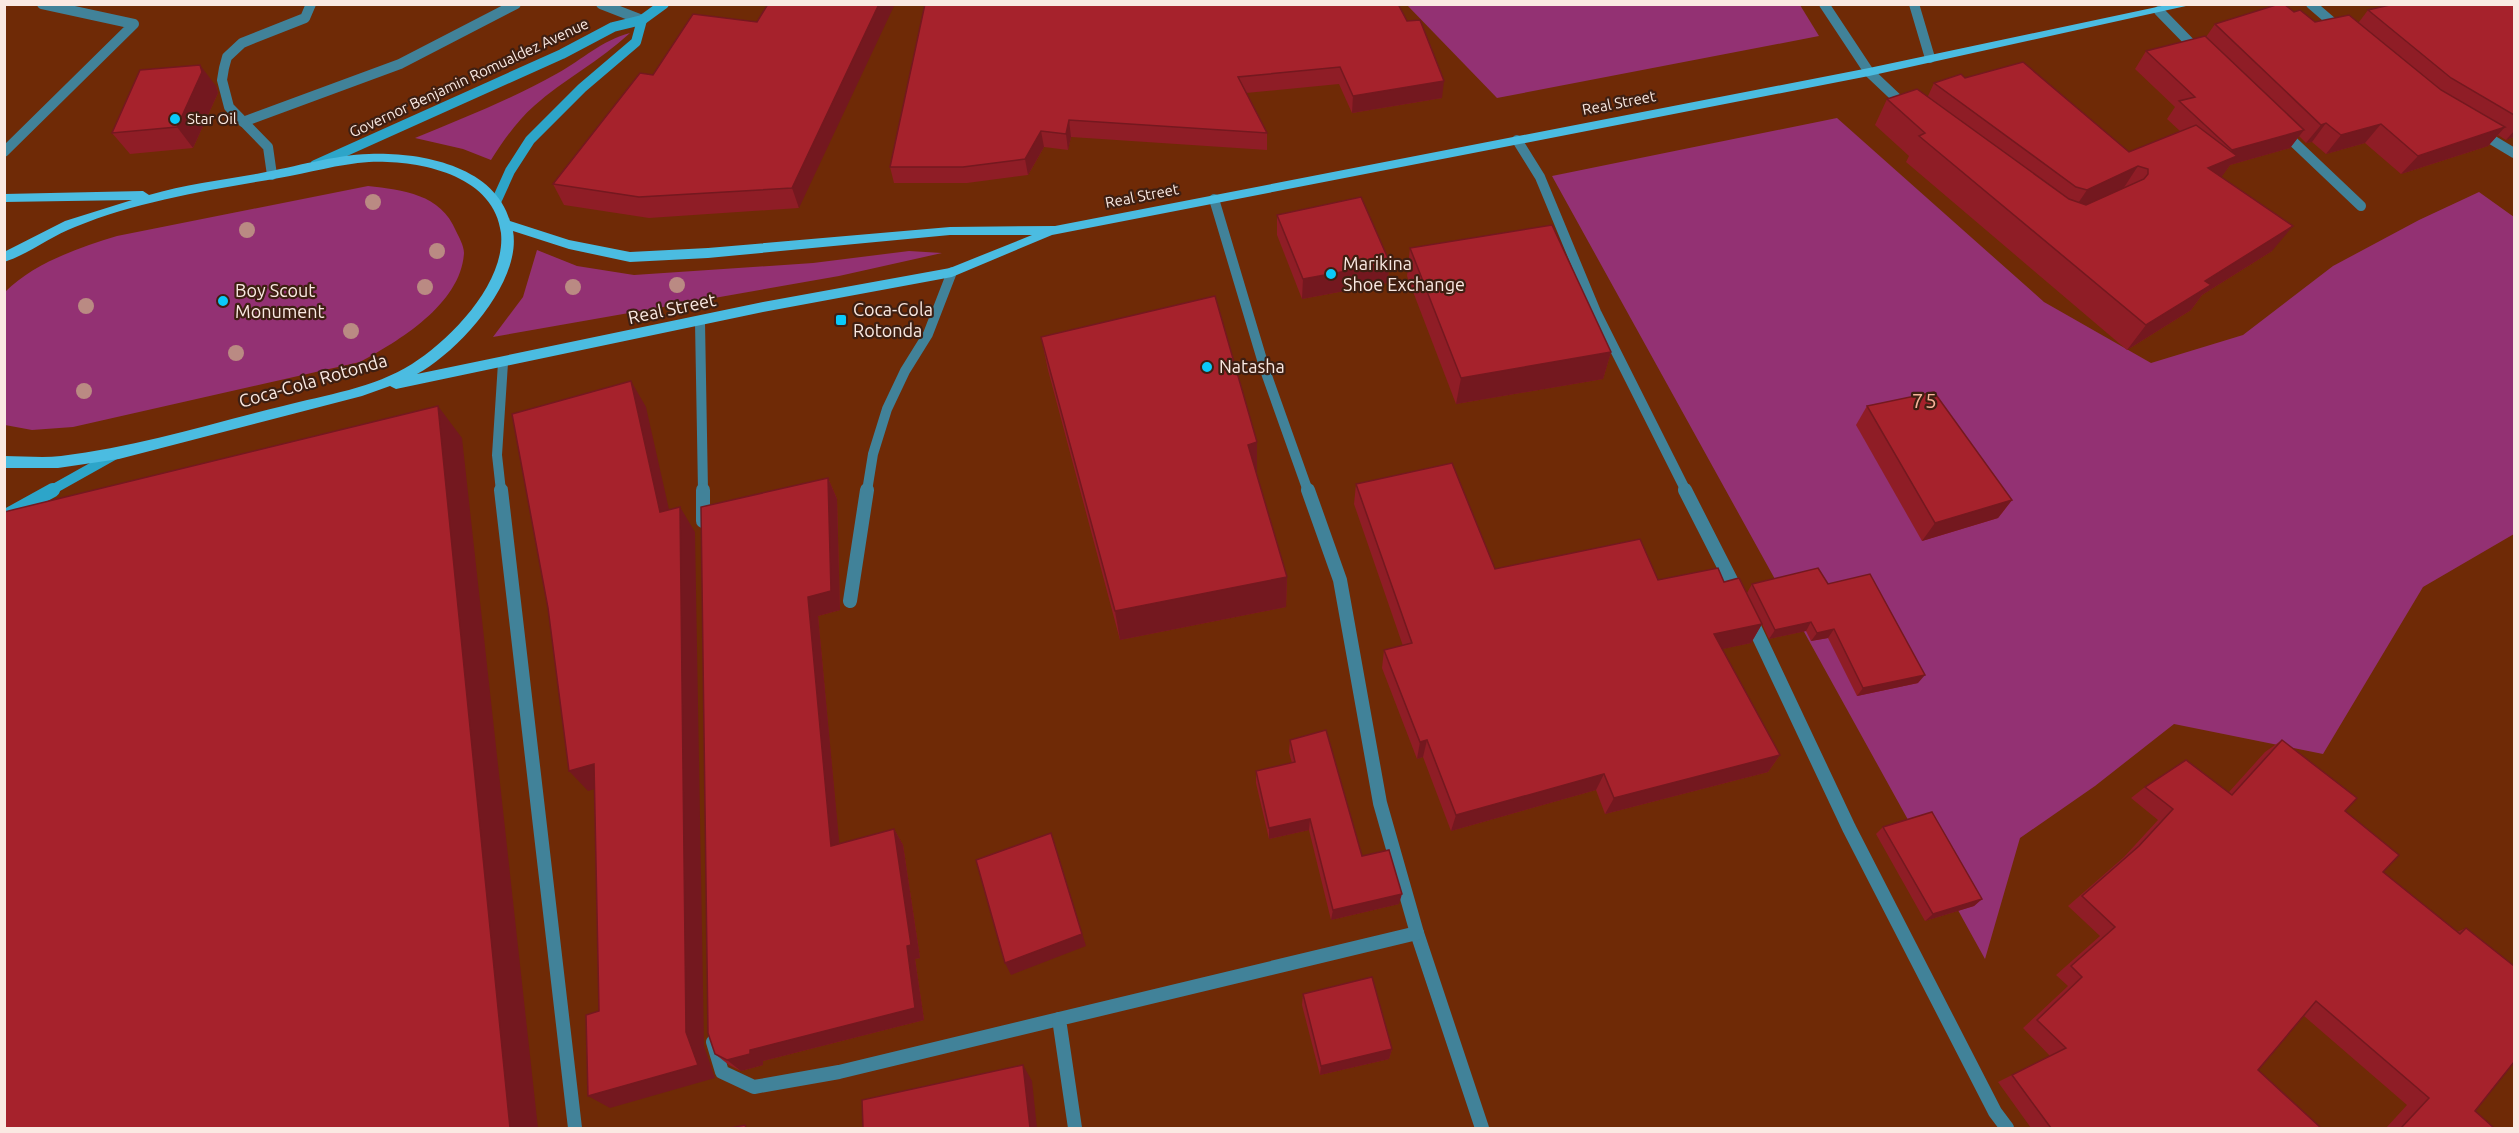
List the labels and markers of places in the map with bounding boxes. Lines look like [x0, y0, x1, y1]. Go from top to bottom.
place label: Star Oil [187, 110, 237, 127]
marker: Star Oil [168, 112, 182, 126]
place label: Marikina Shoe Exchange [1343, 253, 1465, 294]
marker: Marikina Shoe Exchange [1324, 267, 1338, 281]
place label: Boy Scout Monument [235, 280, 325, 321]
marker: Boy Scout Monument [216, 294, 230, 308]
place label: Coca-Cola Rotonda [853, 299, 933, 340]
marker: Coca-Cola Rotonda [834, 313, 848, 327]
place label: Natasha [1219, 356, 1285, 376]
marker: Natasha [1200, 360, 1214, 374]

